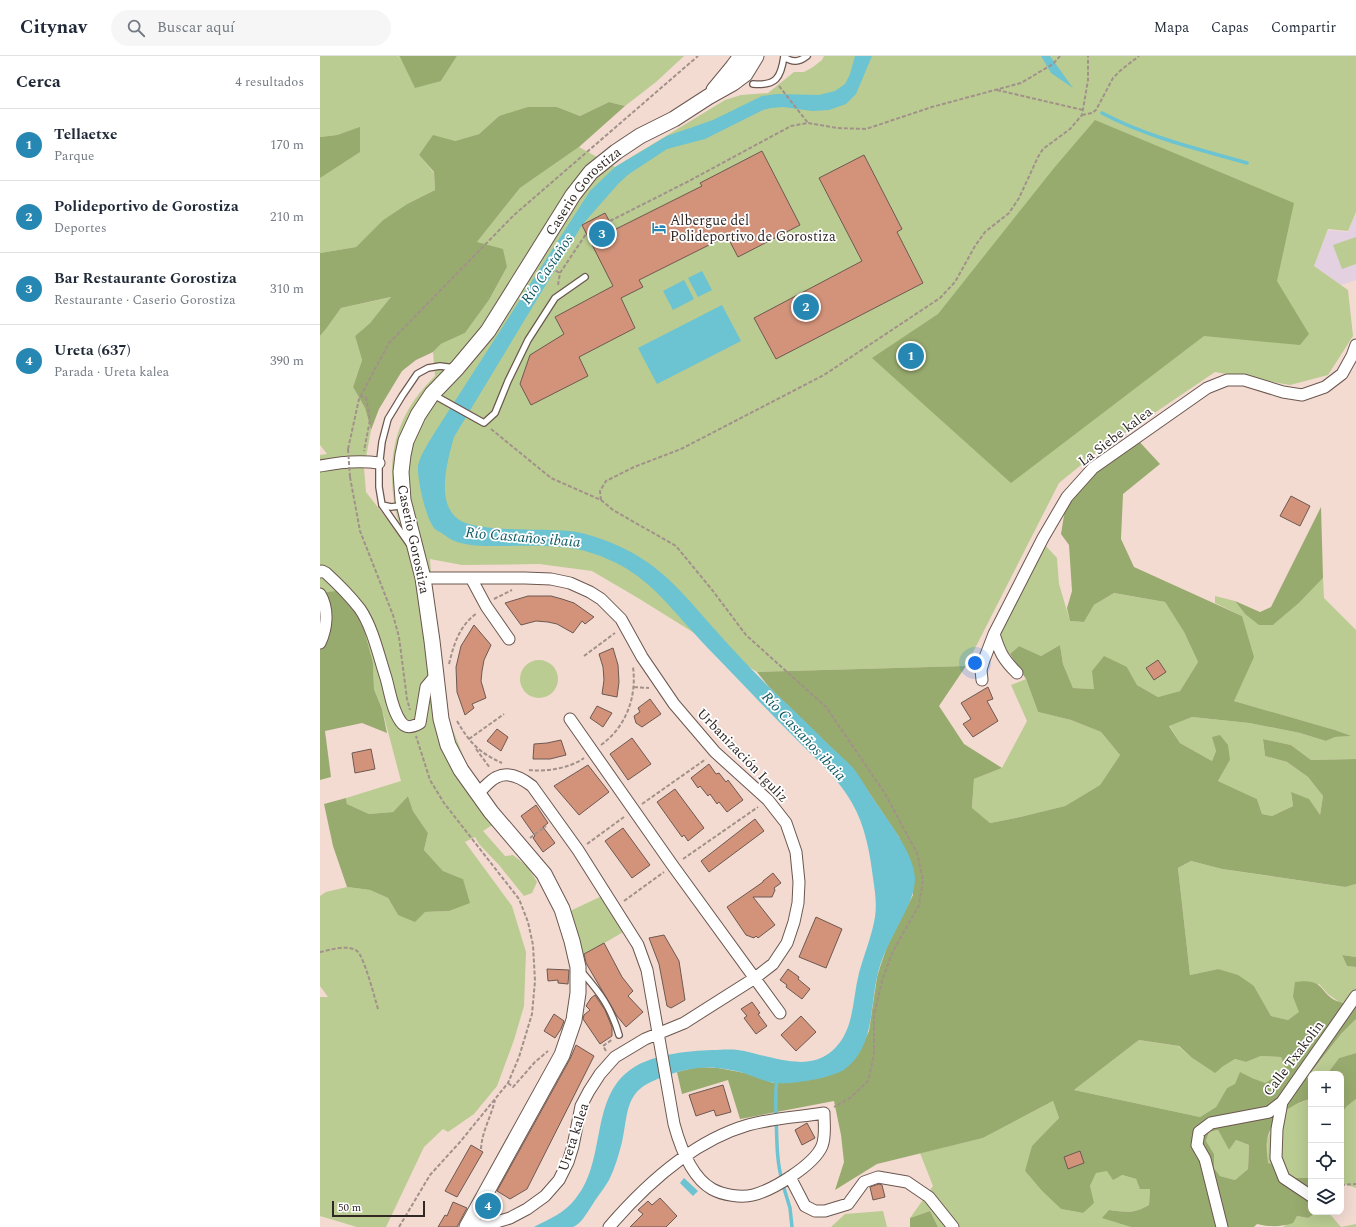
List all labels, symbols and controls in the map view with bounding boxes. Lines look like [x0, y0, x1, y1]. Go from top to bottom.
search box [111, 10, 391, 46]
text: Citynav [20, 13, 87, 42]
text: Buscar aquí [157, 16, 235, 39]
icon: search [125, 17, 147, 39]
text: Mapa [1154, 17, 1189, 38]
text: Capas [1211, 17, 1249, 38]
text: Compartir [1271, 17, 1336, 38]
text: Cerca [16, 69, 61, 95]
text: 4 resultados [235, 72, 304, 92]
text: Tellaetxe [54, 123, 117, 146]
text: 1 [25, 135, 33, 155]
text: 170 m [270, 135, 304, 155]
street label: Caserio Gorostiza [540, 141, 626, 240]
text: Parque [54, 146, 94, 166]
text: Polideportivo de Gorostiza [54, 195, 239, 218]
text: 2 [25, 207, 33, 227]
text: 210 m [270, 207, 304, 227]
place label: Albergue del Polideportivo de Gorostiza [670, 210, 836, 247]
text: Deportes [54, 218, 107, 238]
pin: 3 [589, 219, 615, 249]
hotel icon: Albergue del Polideportivo de Gorostiza [651, 220, 667, 236]
water label: Río Castaños [515, 229, 580, 309]
text: Bar Restaurante Gorostiza [54, 267, 237, 290]
text: 3 [25, 279, 33, 299]
text: 310 m [270, 279, 304, 299]
text: Restaurante · Caserio Gorostiza [54, 290, 236, 310]
pin: 2 [793, 292, 819, 322]
text: Ureta (637) [54, 339, 131, 362]
pin: 1 [898, 341, 924, 371]
text: 4 [25, 351, 33, 371]
text: 390 m [270, 351, 304, 371]
text: Parada · Ureta kalea [54, 362, 169, 382]
street label: La Siebe kalea [1074, 401, 1157, 471]
street label: Caserio Gorostiza [392, 483, 435, 596]
water label: Río Castaños ibaia [464, 521, 582, 554]
your location [965, 653, 985, 673]
water label: Río Castaños ibaia [756, 686, 852, 787]
street label: Urbanización Iguliz [692, 703, 793, 807]
street label: Calle Txakolin [1258, 1016, 1329, 1101]
map controls [1308, 1071, 1344, 1215]
button: + [1308, 1071, 1344, 1107]
street label: Ureta kalea [553, 1100, 594, 1174]
button: − [1308, 1107, 1344, 1143]
button: locate [1308, 1143, 1344, 1179]
button: layers [1308, 1179, 1344, 1215]
pin: 4 [475, 1191, 501, 1221]
scale bar [332, 1199, 425, 1218]
text: 50 m [338, 1199, 361, 1216]

